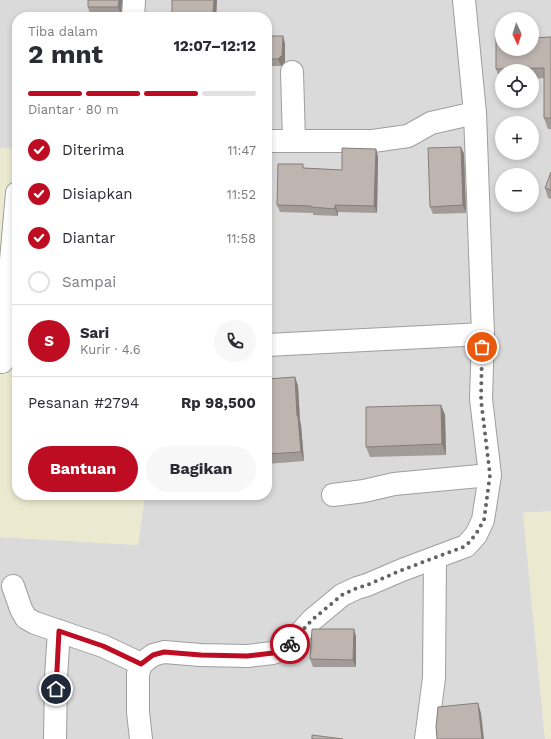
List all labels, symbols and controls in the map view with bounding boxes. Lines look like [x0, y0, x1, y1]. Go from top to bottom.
north arrow [495, 12, 539, 56]
map controls [495, 12, 539, 212]
text: Tiba dalam [28, 24, 98, 39]
text: 12:07–12:12 [173, 37, 256, 55]
text: 2 mnt [28, 39, 103, 69]
button: locate [495, 64, 539, 108]
text: Diantar · 80 m [28, 102, 119, 117]
button: + [495, 116, 539, 160]
icon: check [28, 139, 50, 161]
text: Diterima [62, 141, 125, 159]
text: 11:47 [227, 143, 256, 158]
button: − [495, 168, 539, 212]
icon: check [28, 183, 50, 205]
text: Disiapkan [62, 185, 133, 203]
text: 11:52 [227, 187, 256, 202]
icon: check [28, 227, 50, 249]
text: Diantar [62, 229, 115, 247]
text: 11:58 [226, 231, 256, 246]
text: Sampai [62, 273, 116, 291]
button: phone [214, 320, 256, 362]
text: Sari [80, 324, 109, 342]
pin [465, 330, 499, 364]
text: S [44, 332, 54, 350]
icon: bag [471, 336, 493, 358]
text: Kurir · 4.6 [80, 342, 141, 357]
text: Pesanan #2794 [28, 394, 139, 412]
text: Rp 98,500 [181, 394, 256, 412]
button: Bantuan [28, 446, 138, 492]
button: Bagikan [146, 446, 256, 492]
courier [270, 624, 310, 664]
icon: bike [279, 633, 301, 655]
pin [39, 672, 73, 706]
icon: home [45, 678, 67, 700]

